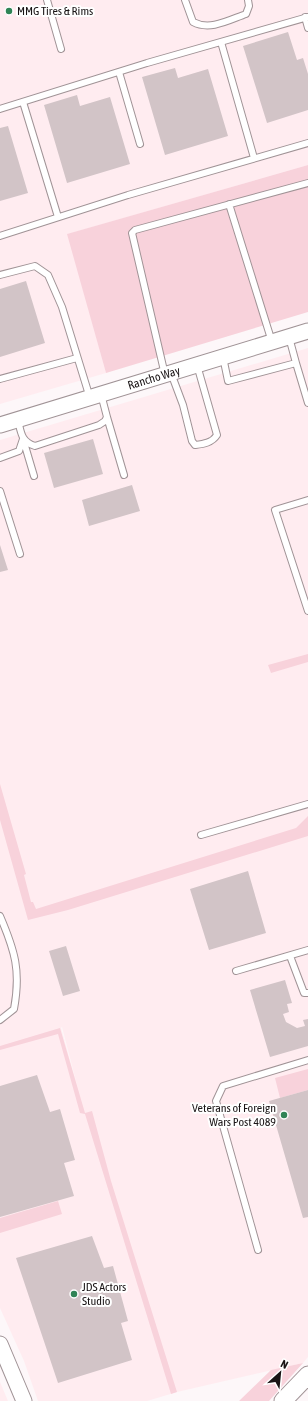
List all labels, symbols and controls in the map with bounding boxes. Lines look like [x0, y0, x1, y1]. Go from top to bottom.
place label: MMG Tires & Rims [17, 4, 93, 18]
marker: MMG Tires & Rims [4, 6, 14, 16]
street label: Rancho Way [126, 363, 182, 393]
place label: Veterans of Foreign Wars Post 4089 [192, 1101, 276, 1129]
marker: Veterans of Foreign Wars Post 4089 [279, 1110, 289, 1120]
place label: JDS Actors Studio [82, 1280, 126, 1308]
marker: JDS Actors Studio [69, 1289, 79, 1299]
north arrow [260, 1353, 300, 1393]
text: N [279, 1357, 290, 1371]

